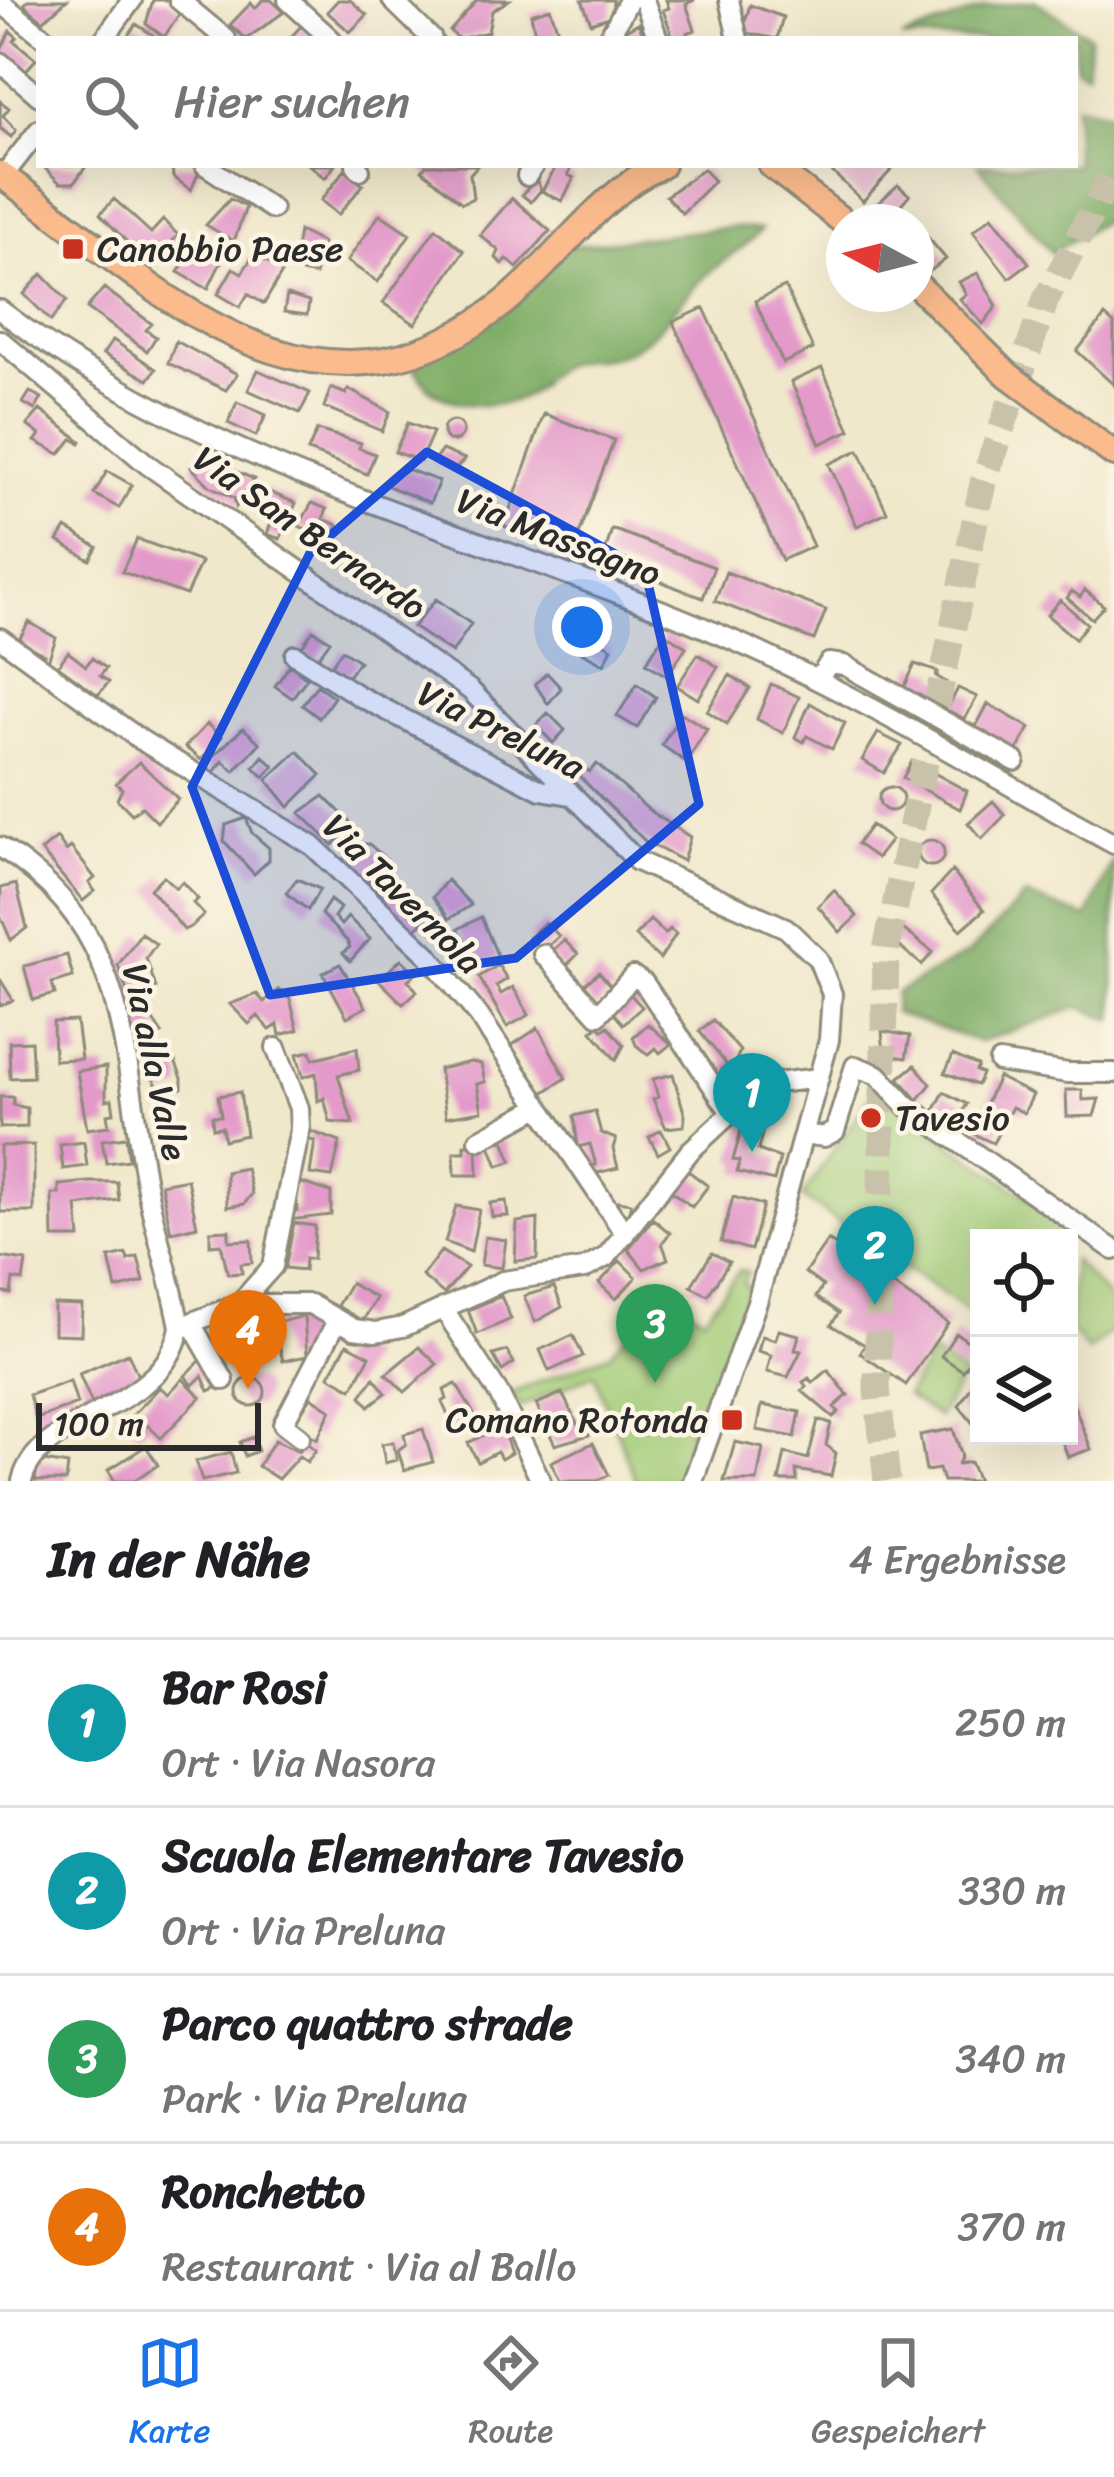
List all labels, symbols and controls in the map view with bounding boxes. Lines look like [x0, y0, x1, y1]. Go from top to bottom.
search box [36, 36, 1078, 168]
text: Hier suchen [174, 62, 410, 142]
icon: search [78, 69, 144, 135]
north arrow [826, 204, 934, 312]
place label: Canobbio Paese [97, 217, 344, 281]
marker: Canobbio Paese [60, 236, 86, 262]
street label: Via San Bernardo [180, 428, 440, 638]
street label: Via Massagno [447, 469, 671, 605]
your location [552, 597, 612, 657]
street label: Via Preluna [406, 662, 596, 798]
street label: Via Tavernola [307, 798, 499, 990]
street label: Via alla Valle [103, 958, 207, 1166]
pin: 1 [713, 1053, 791, 1152]
place label: Tavesio [895, 1086, 1010, 1150]
marker: Tavesio [858, 1105, 884, 1131]
pin: 2 [836, 1206, 914, 1305]
map controls [970, 1229, 1078, 1445]
button: locate [970, 1229, 1078, 1337]
pin: 3 [616, 1284, 694, 1383]
pin: 4 [209, 1290, 287, 1389]
button: layers [970, 1337, 1078, 1445]
place label: Comano Rotonda [446, 1388, 708, 1452]
text: 100 m [54, 1395, 144, 1453]
scale bar [36, 1397, 261, 1450]
marker: Comano Rotonda [719, 1407, 745, 1433]
text: In der Nähe [48, 1514, 310, 1604]
text: 4 Ergebnisse [849, 1525, 1066, 1594]
text: Bar Rosi [162, 1648, 326, 1728]
text: 1 [79, 1688, 95, 1757]
text: 250 m [955, 1688, 1066, 1757]
text: Ort · Via Nasora [162, 1728, 435, 1797]
text: Scuola Elementare Tavesio [162, 1816, 684, 1896]
text: 2 [76, 1856, 98, 1925]
text: 330 m [958, 1856, 1066, 1925]
text: Ort · Via Preluna [162, 1896, 445, 1965]
text: Parco quattro strade [162, 1984, 573, 2064]
text: 3 [76, 2024, 98, 2093]
text: 340 m [955, 2024, 1066, 2093]
text: Park · Via Preluna [162, 2064, 467, 2133]
text: Ronchetto [162, 2152, 365, 2232]
text: 4 [75, 2192, 99, 2261]
text: 370 m [958, 2192, 1066, 2261]
text: Restaurant · Via al Ballo [162, 2232, 576, 2301]
tab: Karte [129, 2330, 211, 2460]
tab: Route [468, 2330, 553, 2460]
tab: Gespeichert [811, 2330, 985, 2460]

